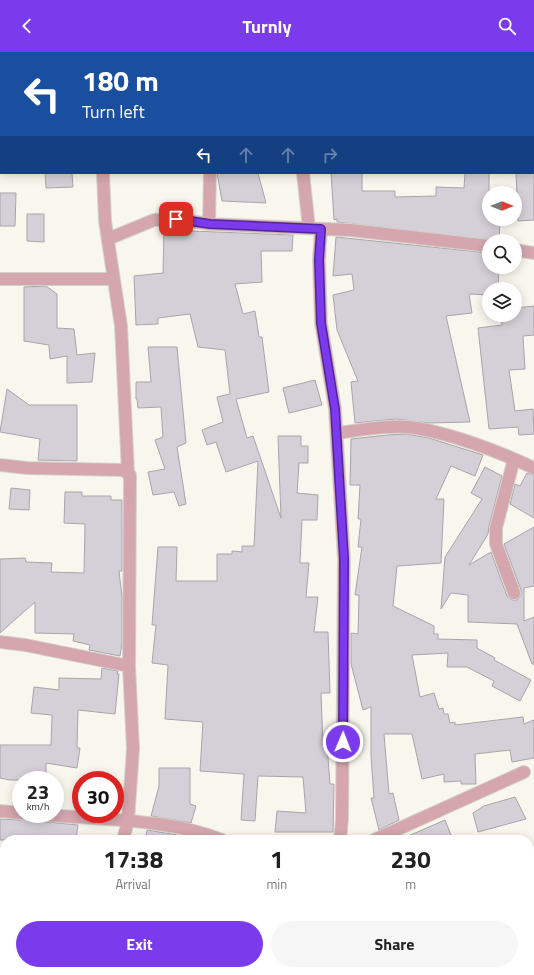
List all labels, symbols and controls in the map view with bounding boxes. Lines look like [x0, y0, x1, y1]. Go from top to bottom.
text: Turnly [243, 13, 291, 40]
icon: back [16, 15, 38, 37]
icon: search [496, 15, 518, 37]
text: 180 m [82, 59, 159, 102]
icon: left [16, 68, 68, 120]
text: Turn left [82, 98, 145, 125]
icon: left [193, 144, 215, 166]
icon: ahead [235, 144, 257, 166]
icon: ahead [277, 144, 299, 166]
icon: right [319, 144, 341, 166]
north arrow [482, 186, 522, 226]
map controls [482, 186, 522, 322]
pin [159, 202, 193, 236]
icon: arrive [165, 208, 187, 230]
button: search [482, 234, 522, 274]
button: layers [482, 282, 522, 322]
position arrow [322, 721, 364, 763]
speed limit sign: 30 [72, 771, 124, 823]
text: 23 [27, 776, 49, 807]
text: km/h [27, 799, 49, 814]
text: 17:38 [103, 841, 163, 877]
text: 1 [270, 841, 284, 877]
text: 230 [390, 841, 431, 877]
text: Arrival [116, 874, 151, 894]
text: min [266, 874, 287, 894]
text: m [405, 874, 416, 894]
button: Exit [16, 921, 263, 967]
button: Share [271, 921, 518, 967]

